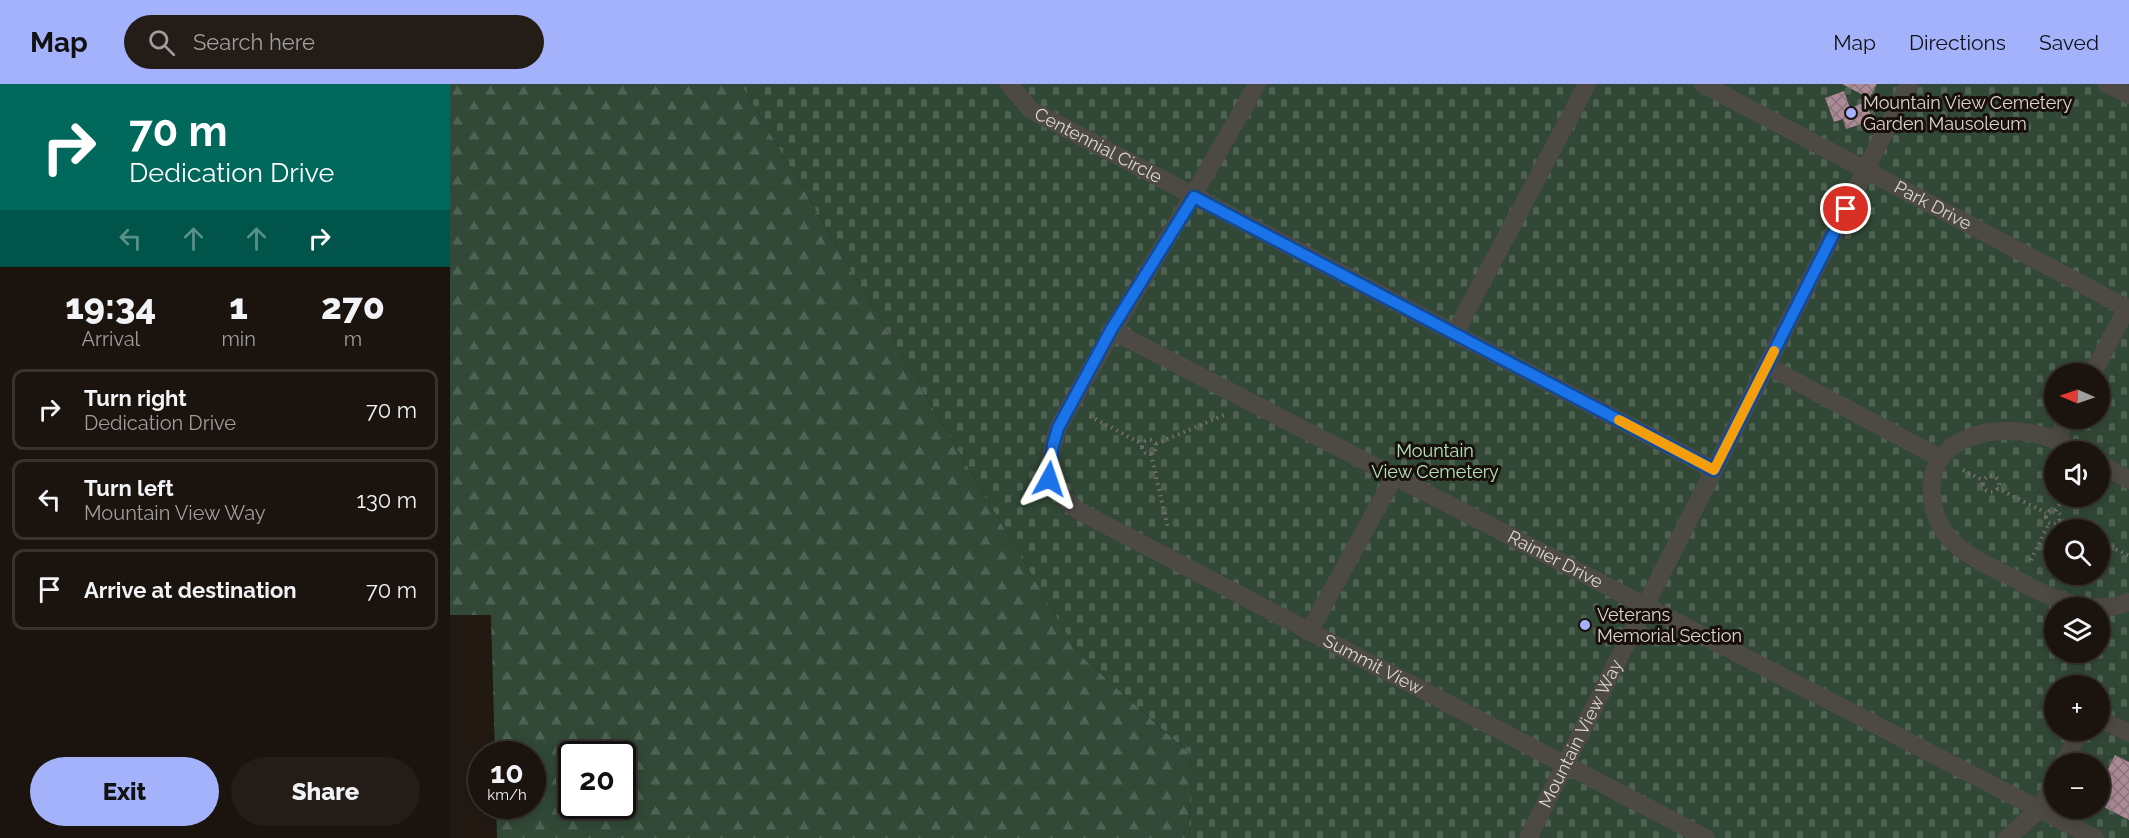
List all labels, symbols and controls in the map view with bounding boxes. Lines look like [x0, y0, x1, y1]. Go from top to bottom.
search box [124, 15, 544, 69]
text: Map [30, 26, 88, 59]
icon: search [145, 26, 178, 59]
text: Search here [193, 29, 315, 55]
text: Map [1833, 30, 1876, 55]
text: Directions [1909, 30, 2006, 55]
text: Saved [2039, 30, 2099, 55]
place label: Mountain View Cemetery Garden Mausoleum [1863, 92, 2073, 134]
street label: Centennial Circle [1031, 103, 1166, 187]
marker: Mountain View Cemetery Garden Mausoleum [1844, 106, 1858, 120]
text: 70 m [129, 107, 228, 156]
icon: right [30, 108, 108, 186]
text: Dedication Drive [129, 157, 334, 188]
street label: Park Drive [1891, 176, 1976, 234]
pin [1820, 183, 1871, 234]
icon: arrive [1829, 192, 1862, 225]
icon: left [114, 222, 147, 255]
icon: ahead [177, 222, 210, 255]
icon: ahead [240, 222, 273, 255]
icon: right [303, 222, 336, 255]
text: 19:34 [65, 285, 156, 327]
text: 1 [229, 285, 248, 327]
text: 270 [321, 285, 385, 327]
text: Arrival [81, 327, 140, 351]
text: min [221, 327, 256, 351]
text: m [344, 327, 362, 351]
north arrow [2044, 363, 2110, 429]
map controls [2044, 363, 2110, 819]
text: Turn right [84, 385, 187, 411]
icon: right [33, 393, 66, 426]
text: 70 m [366, 397, 417, 423]
text: Dedication Drive [84, 411, 236, 435]
park label: Mountain View Cemetery [1371, 440, 1499, 482]
button: sound [2044, 441, 2110, 507]
position arrow [1017, 447, 1081, 511]
text: Turn left [84, 475, 174, 501]
icon: left [33, 483, 66, 516]
text: 130 m [357, 487, 417, 513]
text: Mountain View Way [84, 501, 266, 525]
button: search [2044, 519, 2110, 585]
street label: Rainier Drive [1505, 526, 1607, 592]
icon: arrive [33, 573, 66, 606]
text: Arrive at destination [84, 577, 297, 603]
text: 70 m [366, 577, 417, 603]
button: layers [2044, 597, 2110, 663]
place label: Veterans Memorial Section [1597, 604, 1742, 646]
marker: Veterans Memorial Section [1578, 618, 1592, 632]
street label: Summit View [1320, 629, 1427, 699]
street label: Mountain View Way [1534, 655, 1627, 811]
button: + [2044, 675, 2110, 741]
speed limit sign: 20 [558, 741, 636, 819]
button: − [2044, 753, 2110, 819]
text: 10 [490, 755, 524, 790]
button: Exit [30, 757, 219, 826]
button: Share [231, 757, 420, 826]
text: km/h [487, 786, 527, 804]

